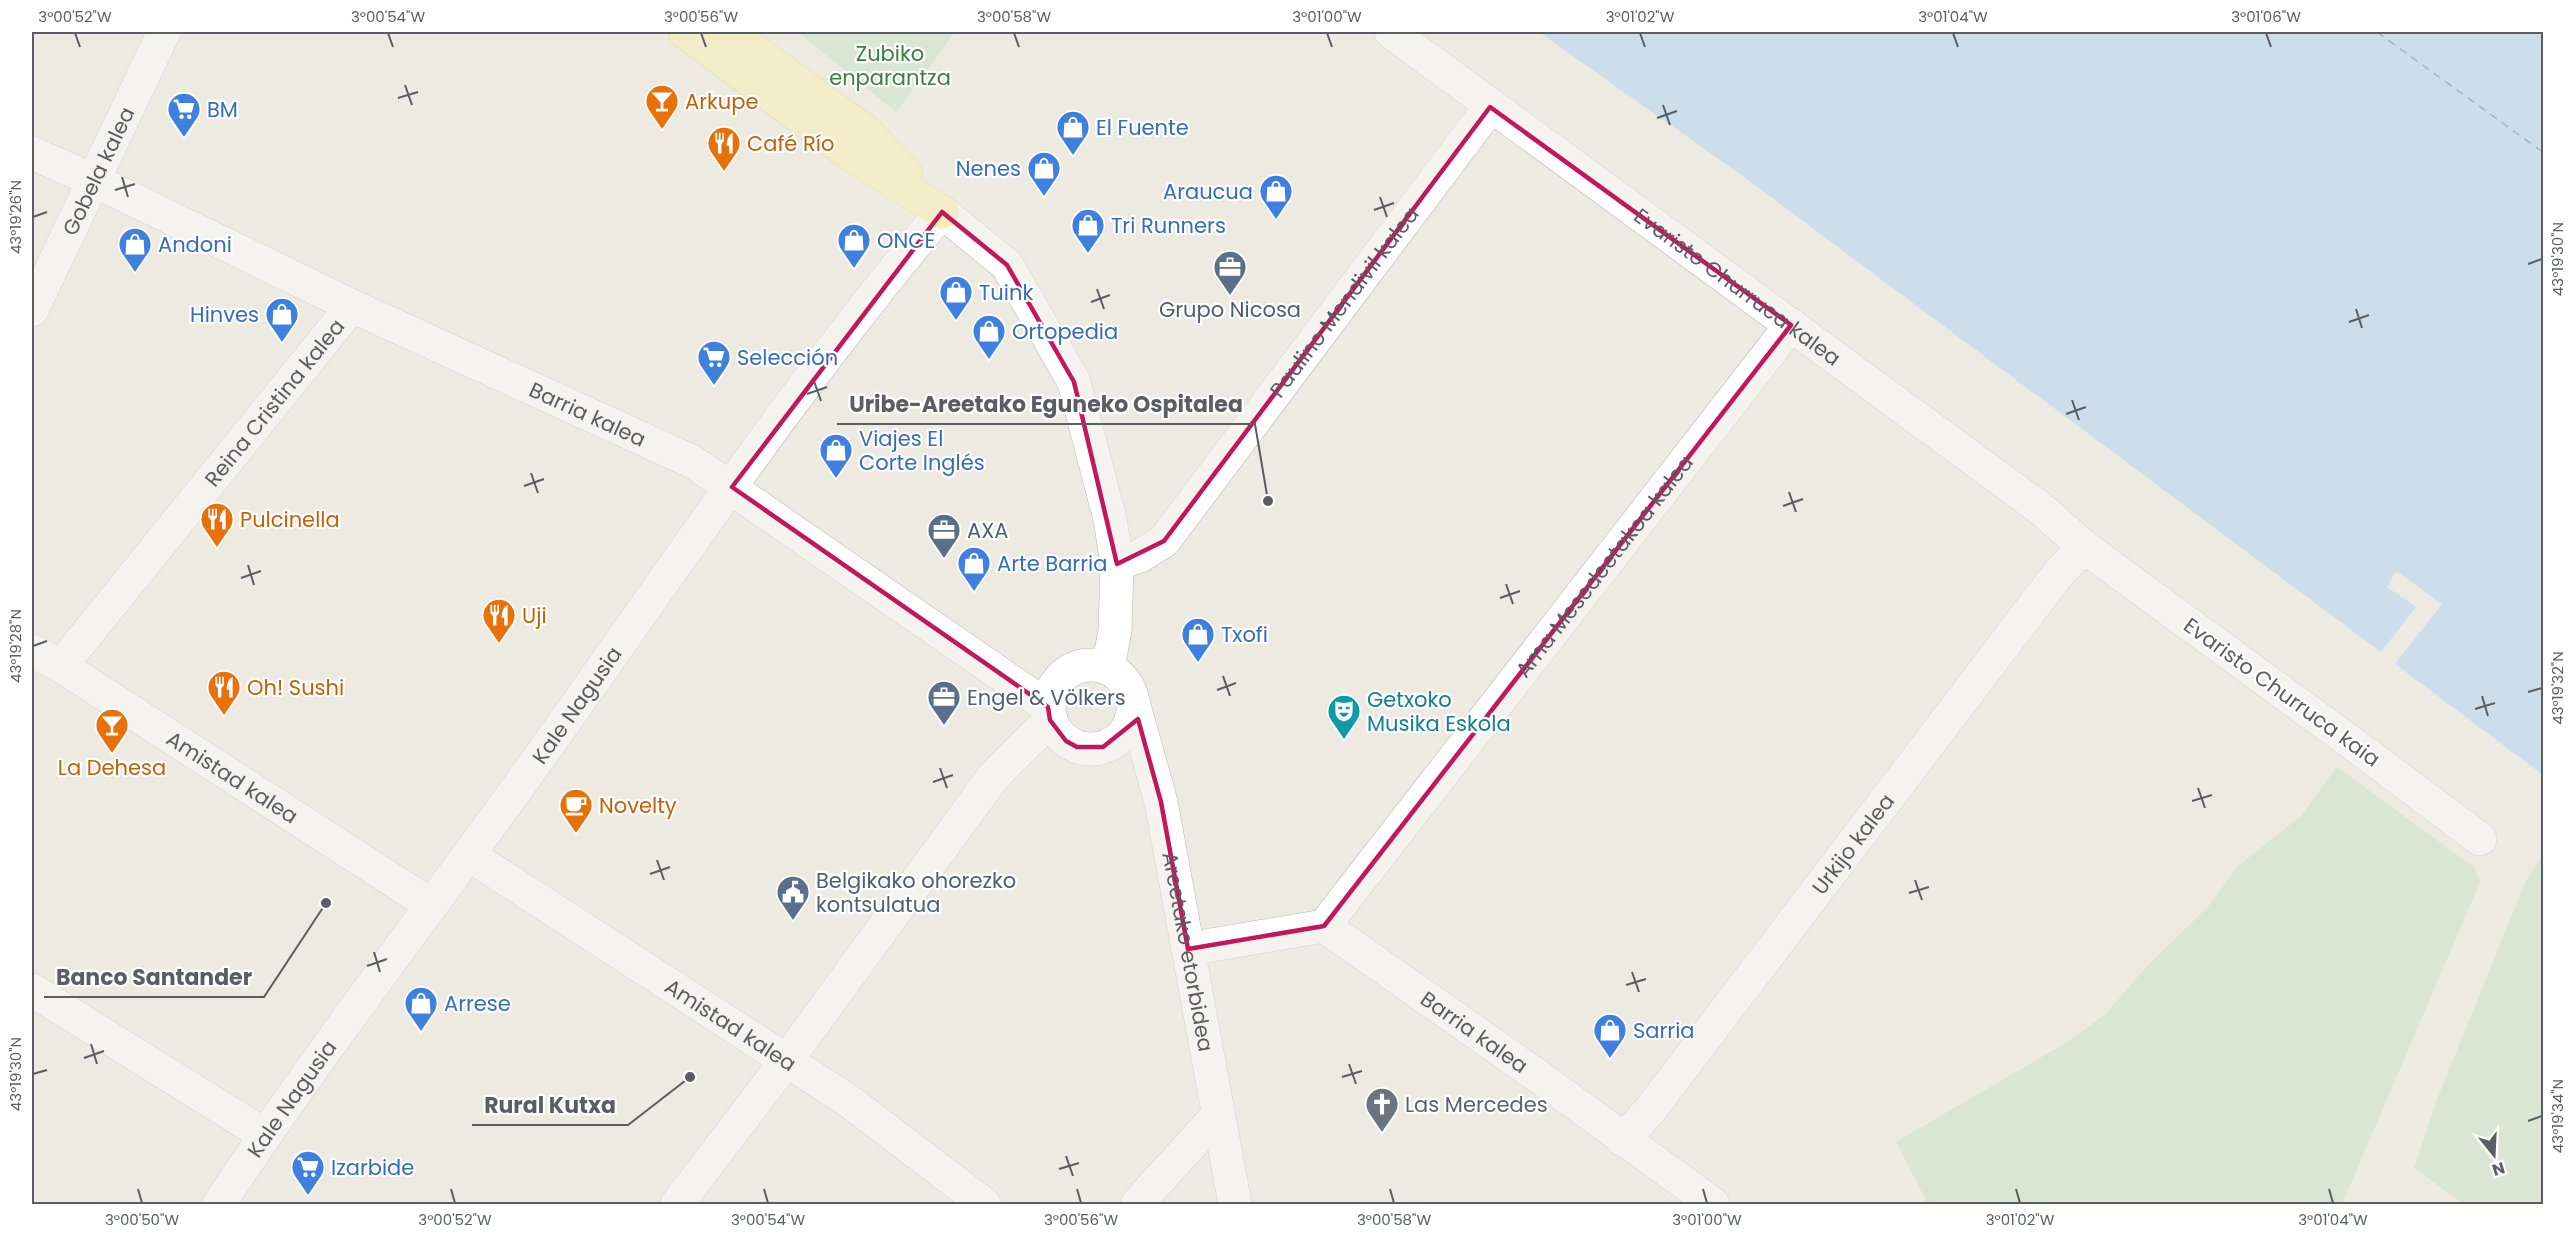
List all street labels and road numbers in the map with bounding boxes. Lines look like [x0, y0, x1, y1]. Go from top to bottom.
street label: Gobela kalea [55, 102, 141, 240]
street label: Paulino Mendivil kalea [1263, 200, 1425, 403]
street label: Evaristo Churruca kalea [1628, 201, 1847, 372]
street label: Reina Cristina kalea [197, 312, 351, 492]
street label: Barria kalea [525, 375, 651, 453]
street label: Ama Mesedeetakoa kalea [1508, 449, 1699, 683]
street label: Evaristo Churruca kaia [2178, 611, 2386, 773]
street label: Kale Nagusia [525, 640, 628, 769]
street label: Amistad kalea [161, 724, 304, 830]
street label: Urkijo kalea [1805, 787, 1900, 900]
street label: Areetako etorbidea [1156, 849, 1221, 1054]
street label: Amistad kalea [660, 971, 802, 1078]
street label: Barria kalea [1415, 984, 1534, 1080]
street label: Kale Nagusia [240, 1034, 343, 1163]

